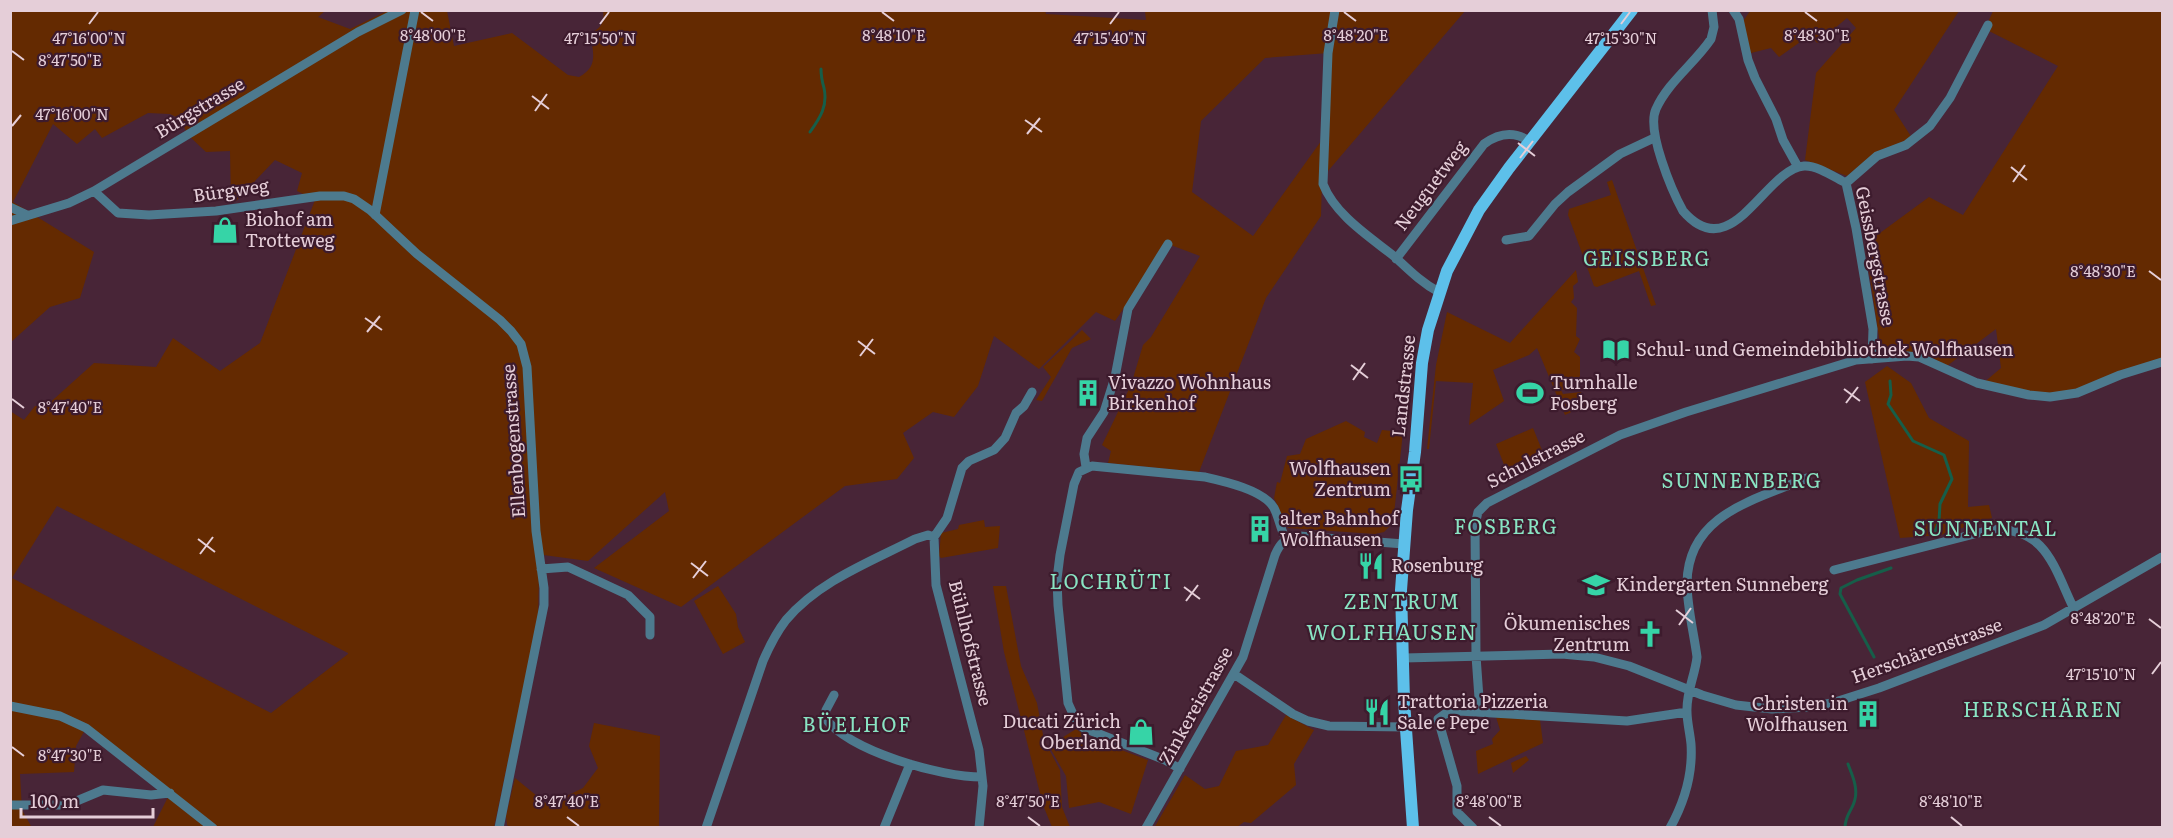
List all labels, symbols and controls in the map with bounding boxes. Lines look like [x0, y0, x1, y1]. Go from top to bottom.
text: 8°48'00"E [400, 23, 466, 46]
text: 8°48'10"E [862, 23, 926, 46]
text: 8°48'20"E [1324, 23, 1388, 46]
text: 8°48'30"E [1784, 23, 1850, 46]
text: 47°16'00"N [52, 26, 126, 49]
text: 47°15'50"N [564, 26, 636, 49]
text: 47°15'40"N [1074, 26, 1146, 49]
text: 47°15'30"N [1585, 26, 1657, 49]
text: 8°47'50"E [38, 48, 102, 71]
street label: Bürgstrasse [149, 69, 249, 144]
text: 47°16'00"N [35, 102, 109, 125]
street label: Neuguetweg [1387, 134, 1473, 236]
street label: Bürgweg [191, 171, 271, 208]
street label: Geissbergstrasse [1850, 184, 1903, 328]
place label: Biohof am Trotteweg [245, 205, 336, 253]
shop icon: Biohof am Trotteweg [210, 215, 240, 245]
district label: GEISSBERG [1583, 242, 1711, 272]
text: 8°48'30"E [2070, 259, 2136, 282]
street label: Landstrasse [1384, 334, 1421, 438]
library icon: Schul- und Gemeindebibliothek Wolfhausen [1601, 335, 1631, 365]
place label: Schul- und Gemeindebibliothek Wolfhausen [1636, 335, 2014, 362]
street label: Ellenbogenstrasse [494, 363, 531, 519]
place label: Vivazzo Wohnhaus Birkenhof [1108, 368, 1271, 416]
place label: Turnhalle Fosberg [1550, 368, 1638, 416]
building icon: Vivazzo Wohnhaus Birkenhof [1073, 378, 1103, 408]
sports icon: Turnhalle Fosberg [1515, 378, 1545, 408]
text: 8°47'40"E [38, 395, 102, 418]
street label: Schulstrasse [1482, 421, 1589, 494]
place label: Wolfhausen Zentrum [1289, 454, 1391, 502]
bus stop icon: Wolfhausen Zentrum [1396, 464, 1426, 494]
district label: SUNNENBERG [1662, 464, 1822, 494]
place label: alter Bahnhof Wolfhausen [1280, 504, 1401, 552]
district label: FOSBERG [1454, 510, 1558, 540]
district label: SUNNENTAL [1914, 512, 2058, 542]
building icon: alter Bahnhof Wolfhausen [1245, 514, 1275, 544]
restaurant icon: Rosenburg [1356, 551, 1386, 581]
place label: Rosenburg [1391, 551, 1484, 578]
district label: LOCHRÜTI [1050, 565, 1172, 595]
school or university icon: Kindergarten Sunneberg [1581, 570, 1611, 600]
place label: Kindergarten Sunneberg [1616, 570, 1830, 597]
street label: Bühlhofstrasse [943, 577, 1000, 708]
district label: ZENTRUM [1343, 585, 1461, 615]
text: 8°48'20"E [2071, 606, 2135, 629]
place label: Ökumenisches Zentrum [1504, 609, 1630, 657]
street label: Herschärenstrasse [1847, 610, 2006, 689]
district label: WOLFHAUSEN [1306, 615, 1478, 646]
church icon: Ökumenisches Zentrum [1635, 619, 1665, 649]
street label: Zinkereistrasse [1151, 641, 1238, 769]
text: 47°15'10"N [2066, 662, 2136, 685]
place label: Trattoria Pizzeria Sale e Pepe [1397, 687, 1548, 735]
place label: Christen in Wolfhausen [1746, 689, 1848, 737]
district label: HERSCHÄREN [1963, 693, 2123, 723]
restaurant icon: Trattoria Pizzeria Sale e Pepe [1362, 697, 1392, 727]
building icon: Christen in Wolfhausen [1853, 699, 1883, 729]
place label: Ducati Zürich Oberland [1002, 707, 1121, 755]
district label: BÜELHOF [802, 708, 912, 738]
shop icon: Ducati Zürich Oberland [1126, 717, 1156, 747]
text: 8°47'30"E [38, 743, 102, 766]
scale bar [21, 781, 153, 819]
text: 100 m [30, 787, 79, 814]
text: 8°47'40"E [535, 789, 599, 812]
text: 8°47'50"E [996, 789, 1060, 812]
text: 8°48'00"E [1456, 789, 1522, 812]
text: 8°48'10"E [1919, 789, 1983, 812]

